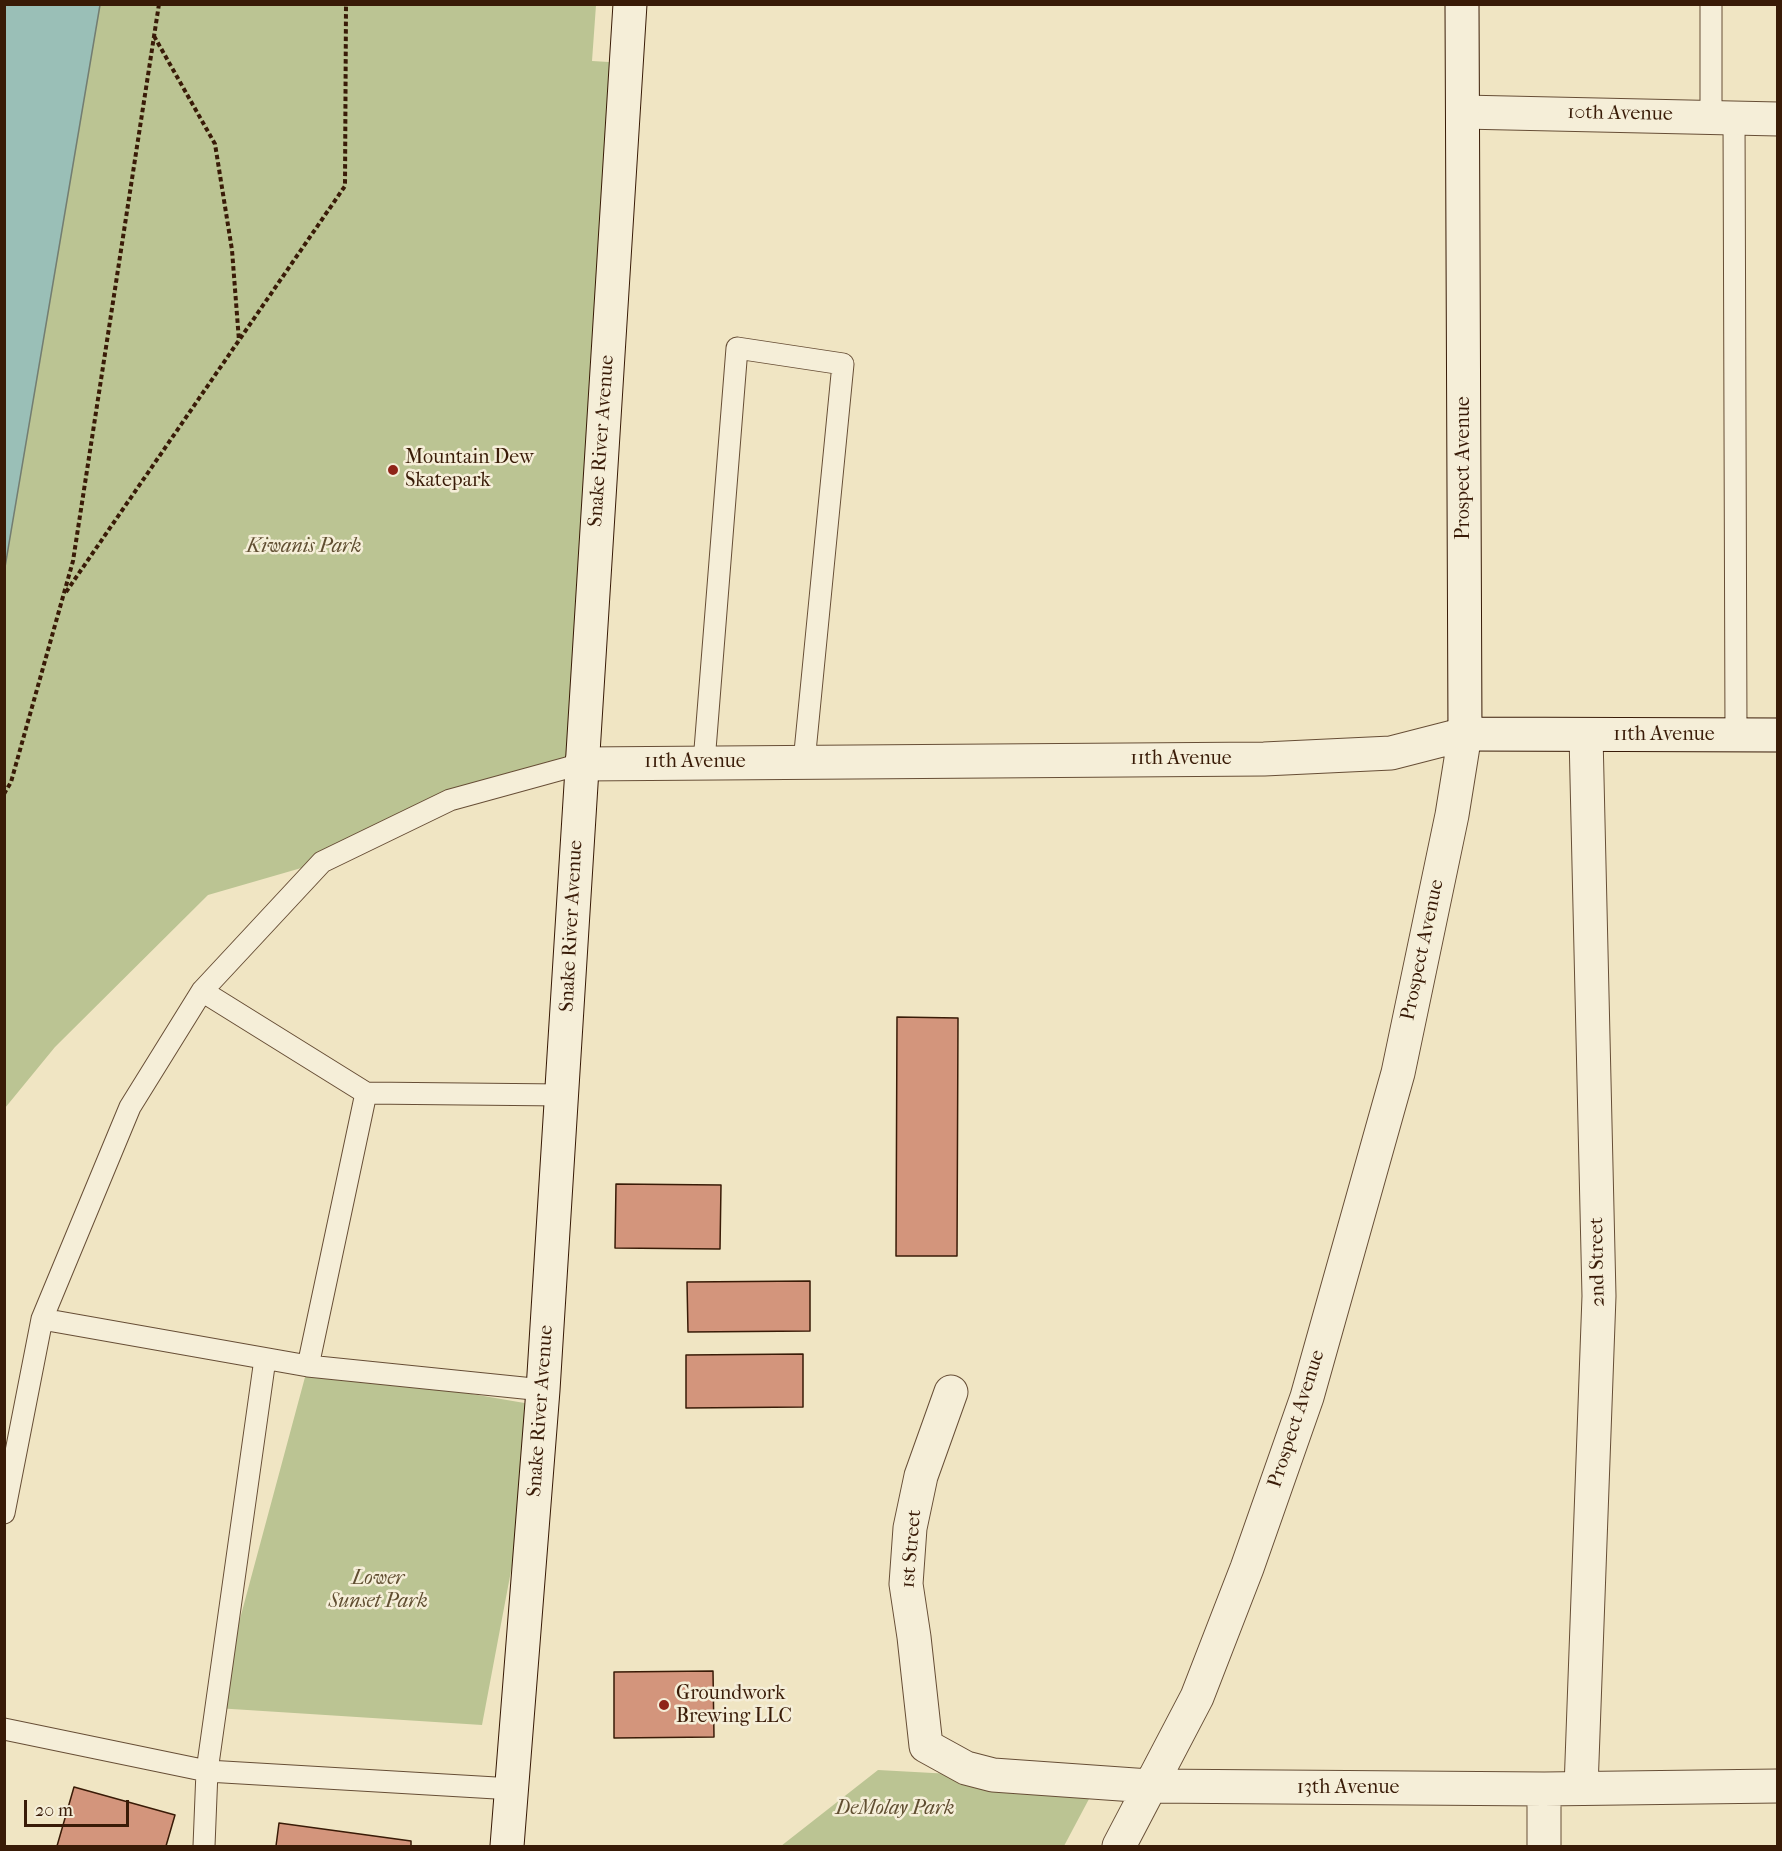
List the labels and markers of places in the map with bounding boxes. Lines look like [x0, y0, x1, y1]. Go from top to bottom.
place label: Mountain Dew Skatepark [405, 446, 534, 493]
marker: Mountain Dew Skatepark [386, 463, 400, 477]
place label: Groundwork Brewing LLC [676, 1682, 792, 1729]
marker: Groundwork Brewing LLC [657, 1698, 671, 1712]

